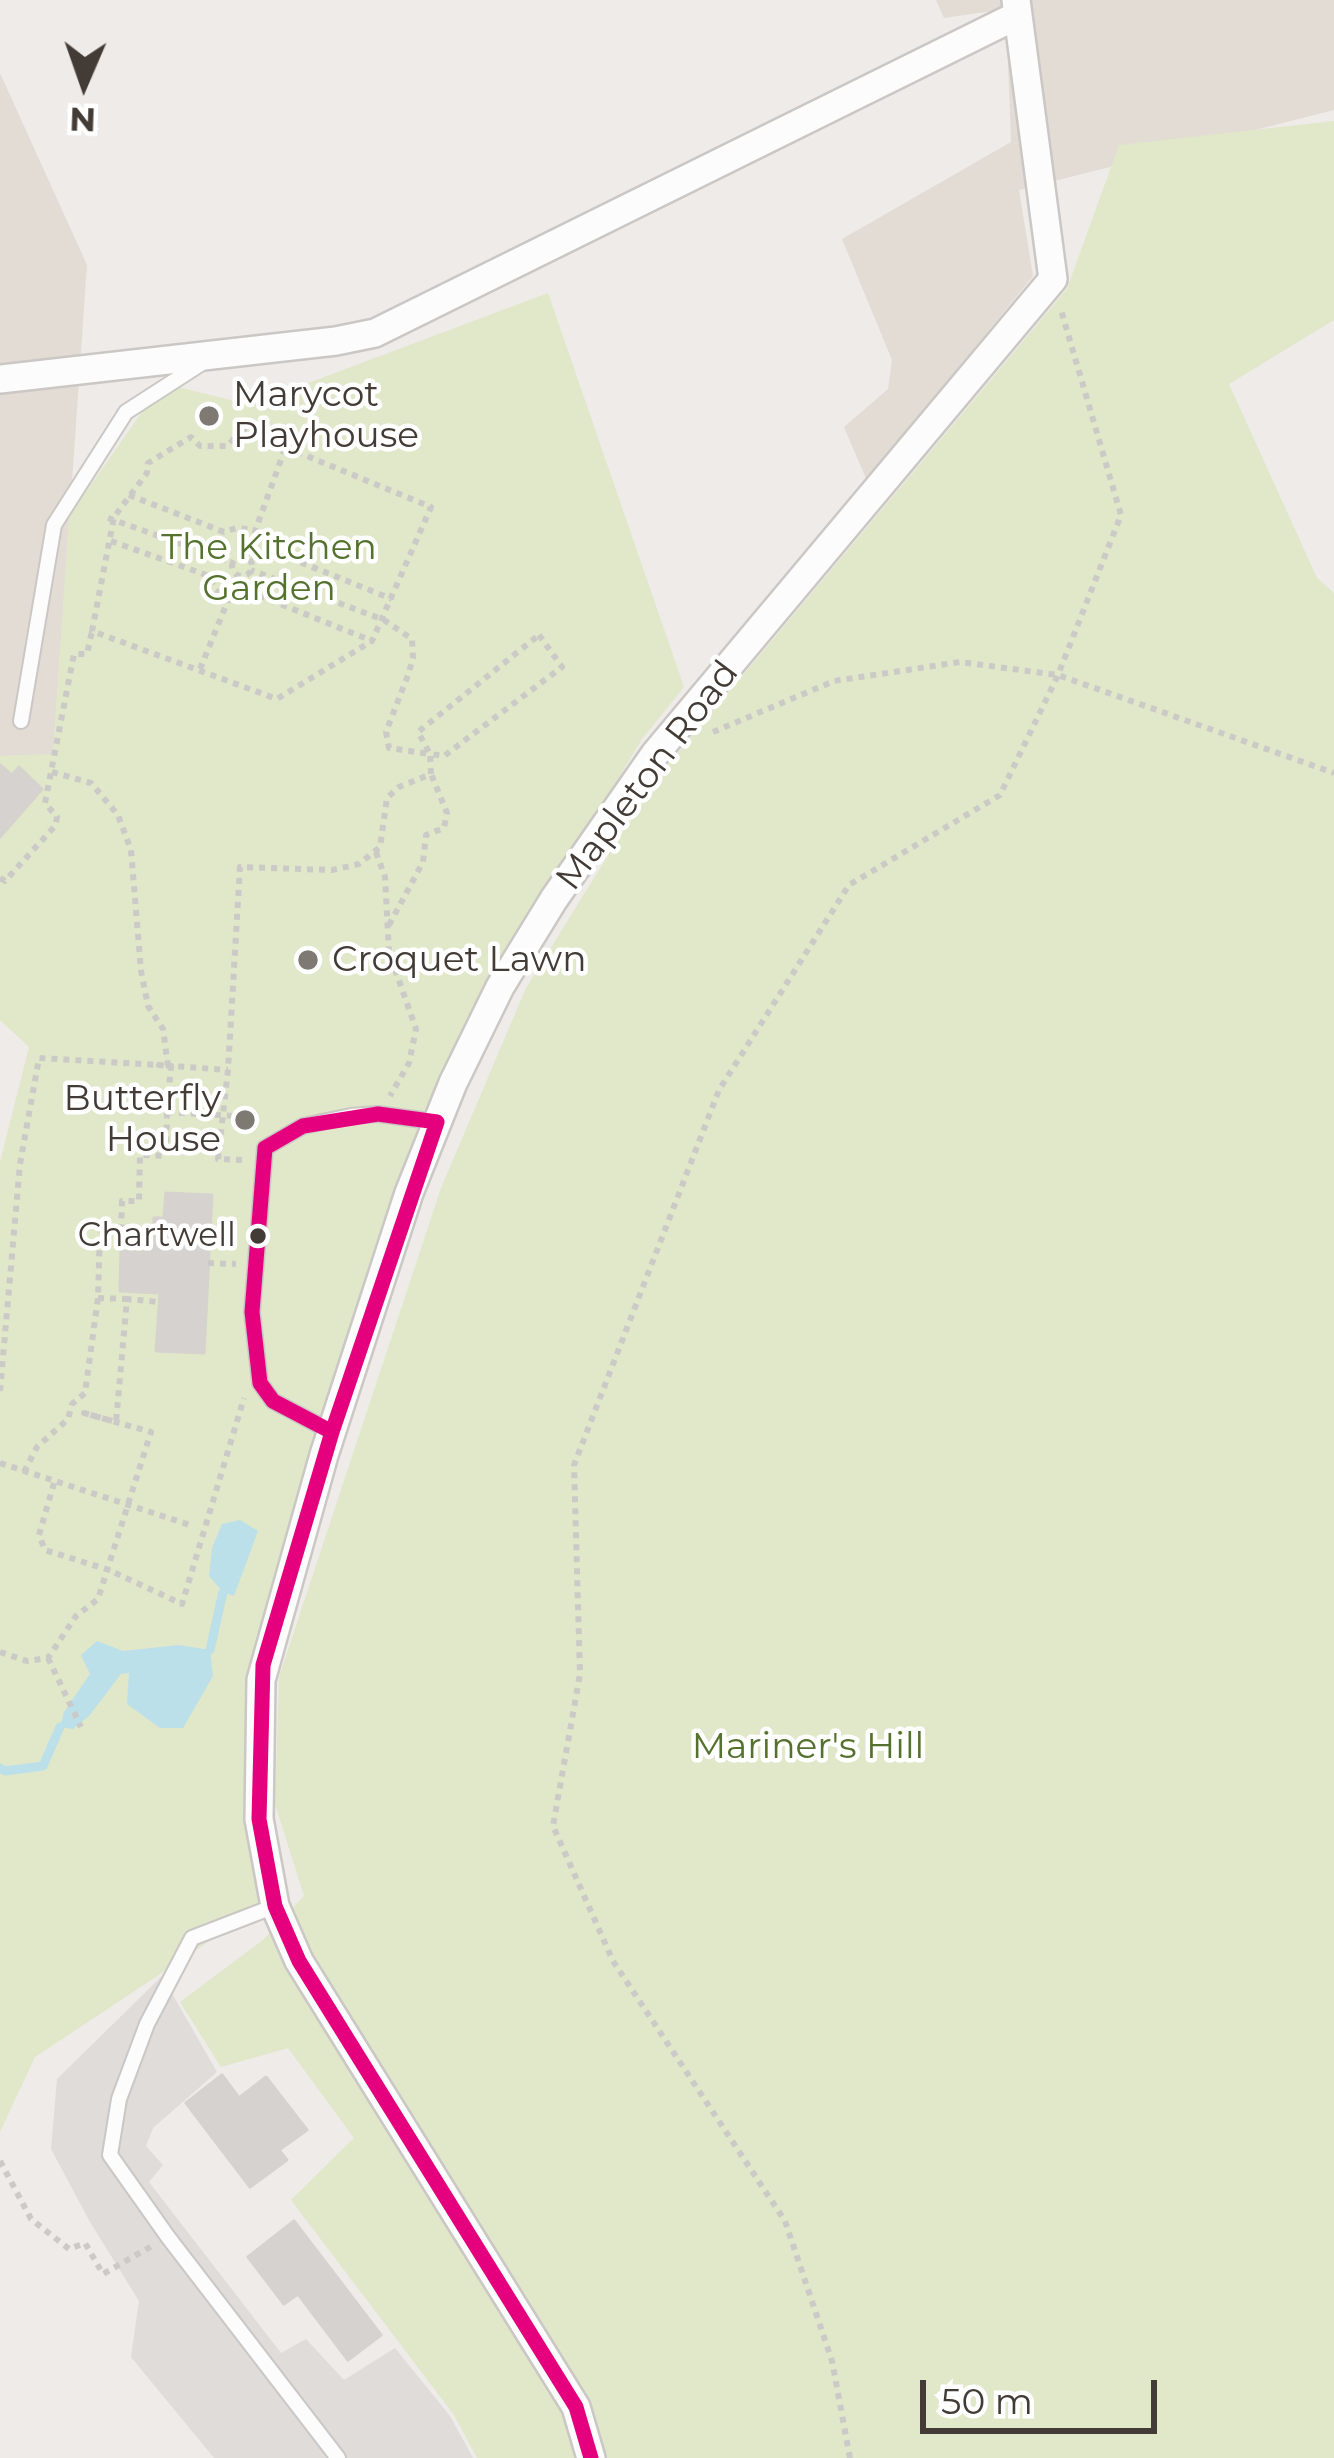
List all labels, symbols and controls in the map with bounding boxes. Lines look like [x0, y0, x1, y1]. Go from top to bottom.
north arrow [24, 24, 144, 144]
text: N [69, 100, 97, 140]
place label: Marycot Playhouse [233, 373, 419, 458]
marker: Marycot Playhouse [196, 403, 222, 429]
park label: The Kitchen Garden [161, 526, 377, 611]
street label: Mapleton Road [548, 653, 748, 899]
place label: Croquet Lawn [332, 938, 587, 982]
marker: Croquet Lawn [295, 947, 321, 973]
place label: Butterfly House [64, 1077, 221, 1162]
marker: Butterfly House [232, 1107, 258, 1133]
place label: Chartwell [78, 1216, 236, 1256]
marker: Chartwell [247, 1225, 269, 1247]
park label: Mariner's Hill [692, 1725, 924, 1769]
scale bar [926, 2356, 1163, 2430]
text: 50 m [941, 2379, 1033, 2423]

